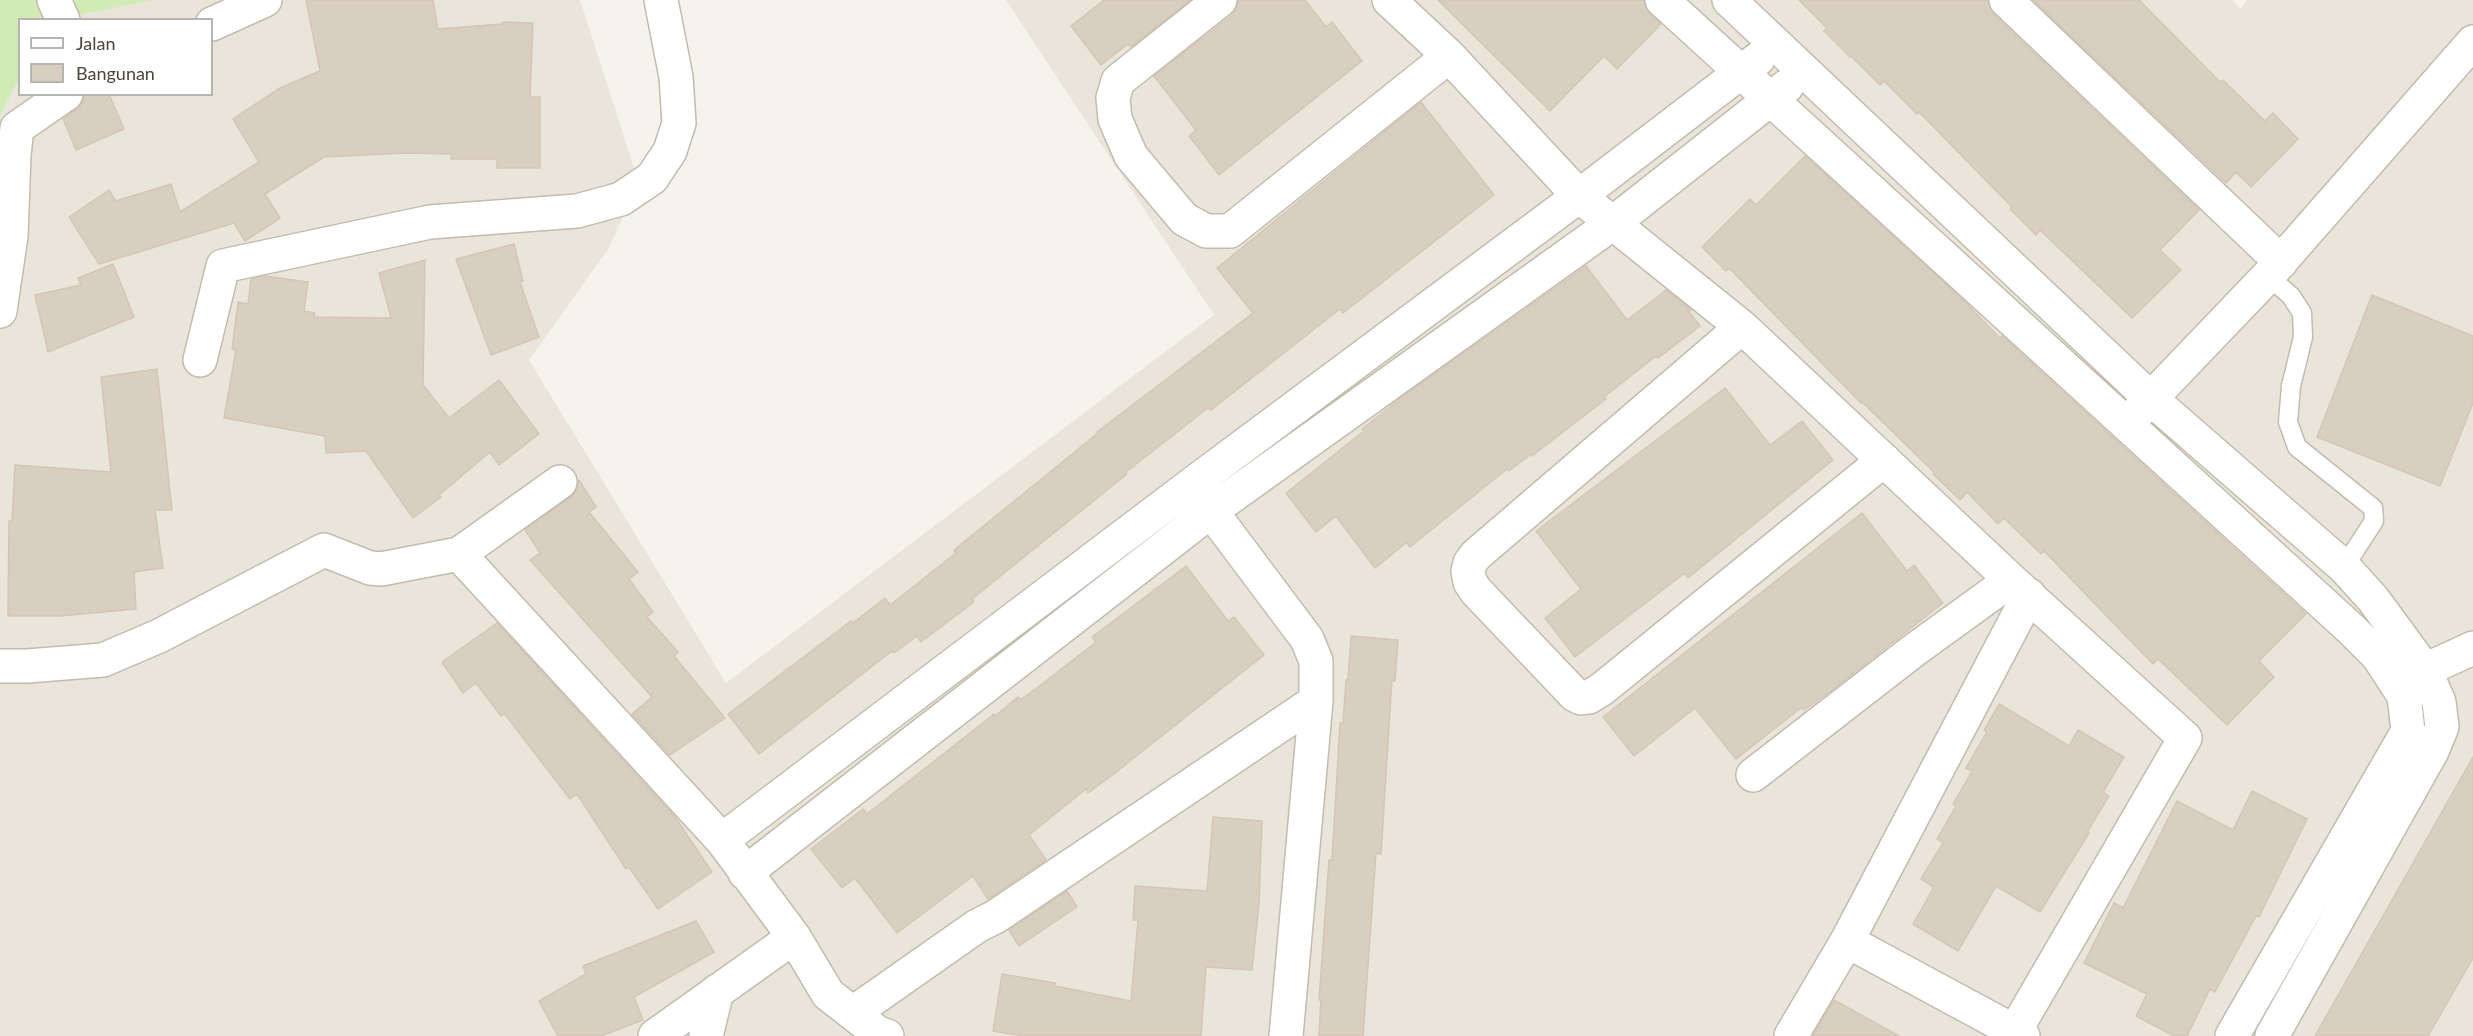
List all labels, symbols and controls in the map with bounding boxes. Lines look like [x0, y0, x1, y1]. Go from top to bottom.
legend [18, 18, 213, 96]
text: Jalan [76, 32, 115, 54]
text: Bangunan [76, 62, 155, 84]

